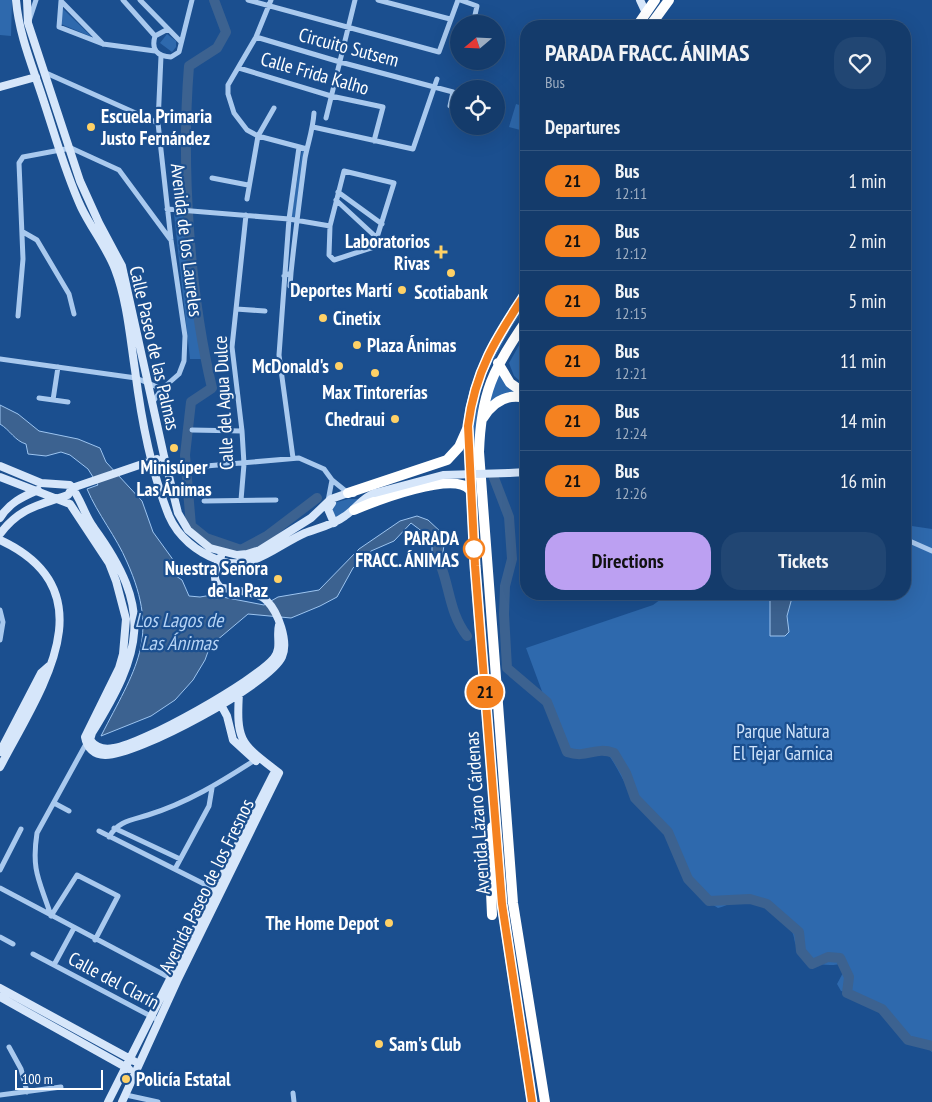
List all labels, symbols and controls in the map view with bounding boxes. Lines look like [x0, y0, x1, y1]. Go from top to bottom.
north arrow [450, 15, 505, 70]
map controls [450, 15, 505, 135]
street label: Circuito Sutsem [296, 22, 402, 72]
text: PARADA FRACC. ÁNIMAS [545, 37, 749, 68]
button: heart [834, 37, 886, 89]
street label: Calle Frida Kalho [258, 46, 372, 100]
text: Bus [545, 72, 565, 92]
button: locate [450, 80, 505, 135]
place label: Escuela Primaria Justo Fernández [100, 104, 212, 150]
text: Departures [545, 115, 620, 139]
marker: Escuela Primaria Justo Fernández [85, 121, 97, 133]
text: Bus [615, 159, 639, 183]
street label: Avenida de los Laureles [166, 162, 208, 318]
text: 21 [564, 169, 581, 192]
text: 1 min [849, 169, 886, 193]
text: 12:11 [615, 183, 647, 203]
text: Bus [615, 219, 639, 243]
place label: Laboratorios Rivas [345, 229, 430, 275]
text: 21 [564, 229, 581, 252]
text: 2 min [849, 229, 886, 253]
text: 12:12 [615, 243, 647, 263]
marker: Laboratorios Rivas [434, 245, 448, 259]
street label: Calle Paseo de las Palmas [124, 264, 186, 432]
marker: Scotiabank [445, 267, 457, 279]
place label: Deportes Martí [290, 278, 393, 302]
text: Bus [615, 279, 639, 303]
place label: Scotiabank [414, 280, 488, 304]
marker: Deportes Martí [396, 284, 408, 296]
text: 21 [564, 289, 581, 312]
text: 5 min [849, 289, 886, 313]
text: 12:15 [615, 303, 647, 323]
place label: Cinetix [333, 306, 381, 330]
marker: Cinetix [317, 312, 329, 324]
place label: Plaza Ánimas [367, 333, 457, 357]
street label: Calle del Agua Dulce [207, 335, 239, 471]
marker: Plaza Ánimas [351, 339, 363, 351]
text: Bus [615, 339, 639, 363]
text: 21 [564, 349, 581, 372]
text: 11 min [840, 349, 886, 373]
place label: McDonald's [252, 354, 329, 378]
marker: McDonald's [333, 360, 345, 372]
text: 12:21 [615, 363, 647, 383]
marker: Max Tintorerías [369, 367, 381, 379]
place label: Max Tintorerías [322, 380, 428, 404]
text: Bus [615, 399, 639, 423]
place label: Chedraui [325, 407, 385, 431]
text: 21 [564, 409, 581, 432]
text: 14 min [840, 409, 886, 433]
marker: Chedraui [389, 413, 401, 425]
text: 12:24 [615, 423, 647, 443]
marker: Minisúper Las Ánimas [168, 442, 180, 454]
place label: Minisúper Las Ánimas [136, 455, 212, 501]
text: Bus [615, 459, 639, 483]
text: 21 [564, 469, 581, 492]
text: 16 min [840, 469, 886, 493]
text: 12:26 [615, 483, 647, 503]
place label: PARADA FRACC. ÁNIMAS [355, 526, 459, 572]
button: Directions [545, 532, 711, 590]
button: Tickets [721, 532, 886, 590]
marker: PARADA FRACC. ÁNIMAS [463, 538, 485, 560]
place label: Nuestra Señora de la Paz [165, 556, 268, 602]
marker: Nuestra Señora de la Paz [272, 573, 284, 585]
water label: Los Lagos de Las Ánimas [135, 607, 225, 656]
line badge: 21 [462, 676, 508, 708]
text: 21 [476, 680, 494, 703]
park label: Parque Natura El Tejar Garnica [733, 719, 833, 765]
street label: Avenida Lázaro Cárdenas [459, 731, 495, 895]
street label: Avenida Paseo de los Fresnos [153, 795, 259, 977]
place label: The Home Depot [265, 911, 379, 935]
marker: The Home Depot [383, 917, 395, 929]
street label: Calle del Clarín [64, 946, 164, 1014]
place label: Sam's Club [389, 1032, 461, 1056]
marker: Sam's Club [373, 1038, 385, 1050]
scale bar [15, 1067, 102, 1090]
place label: Policía Estatal [136, 1067, 231, 1091]
text: 100 m [22, 1070, 53, 1088]
marker: Policía Estatal [120, 1073, 132, 1085]

